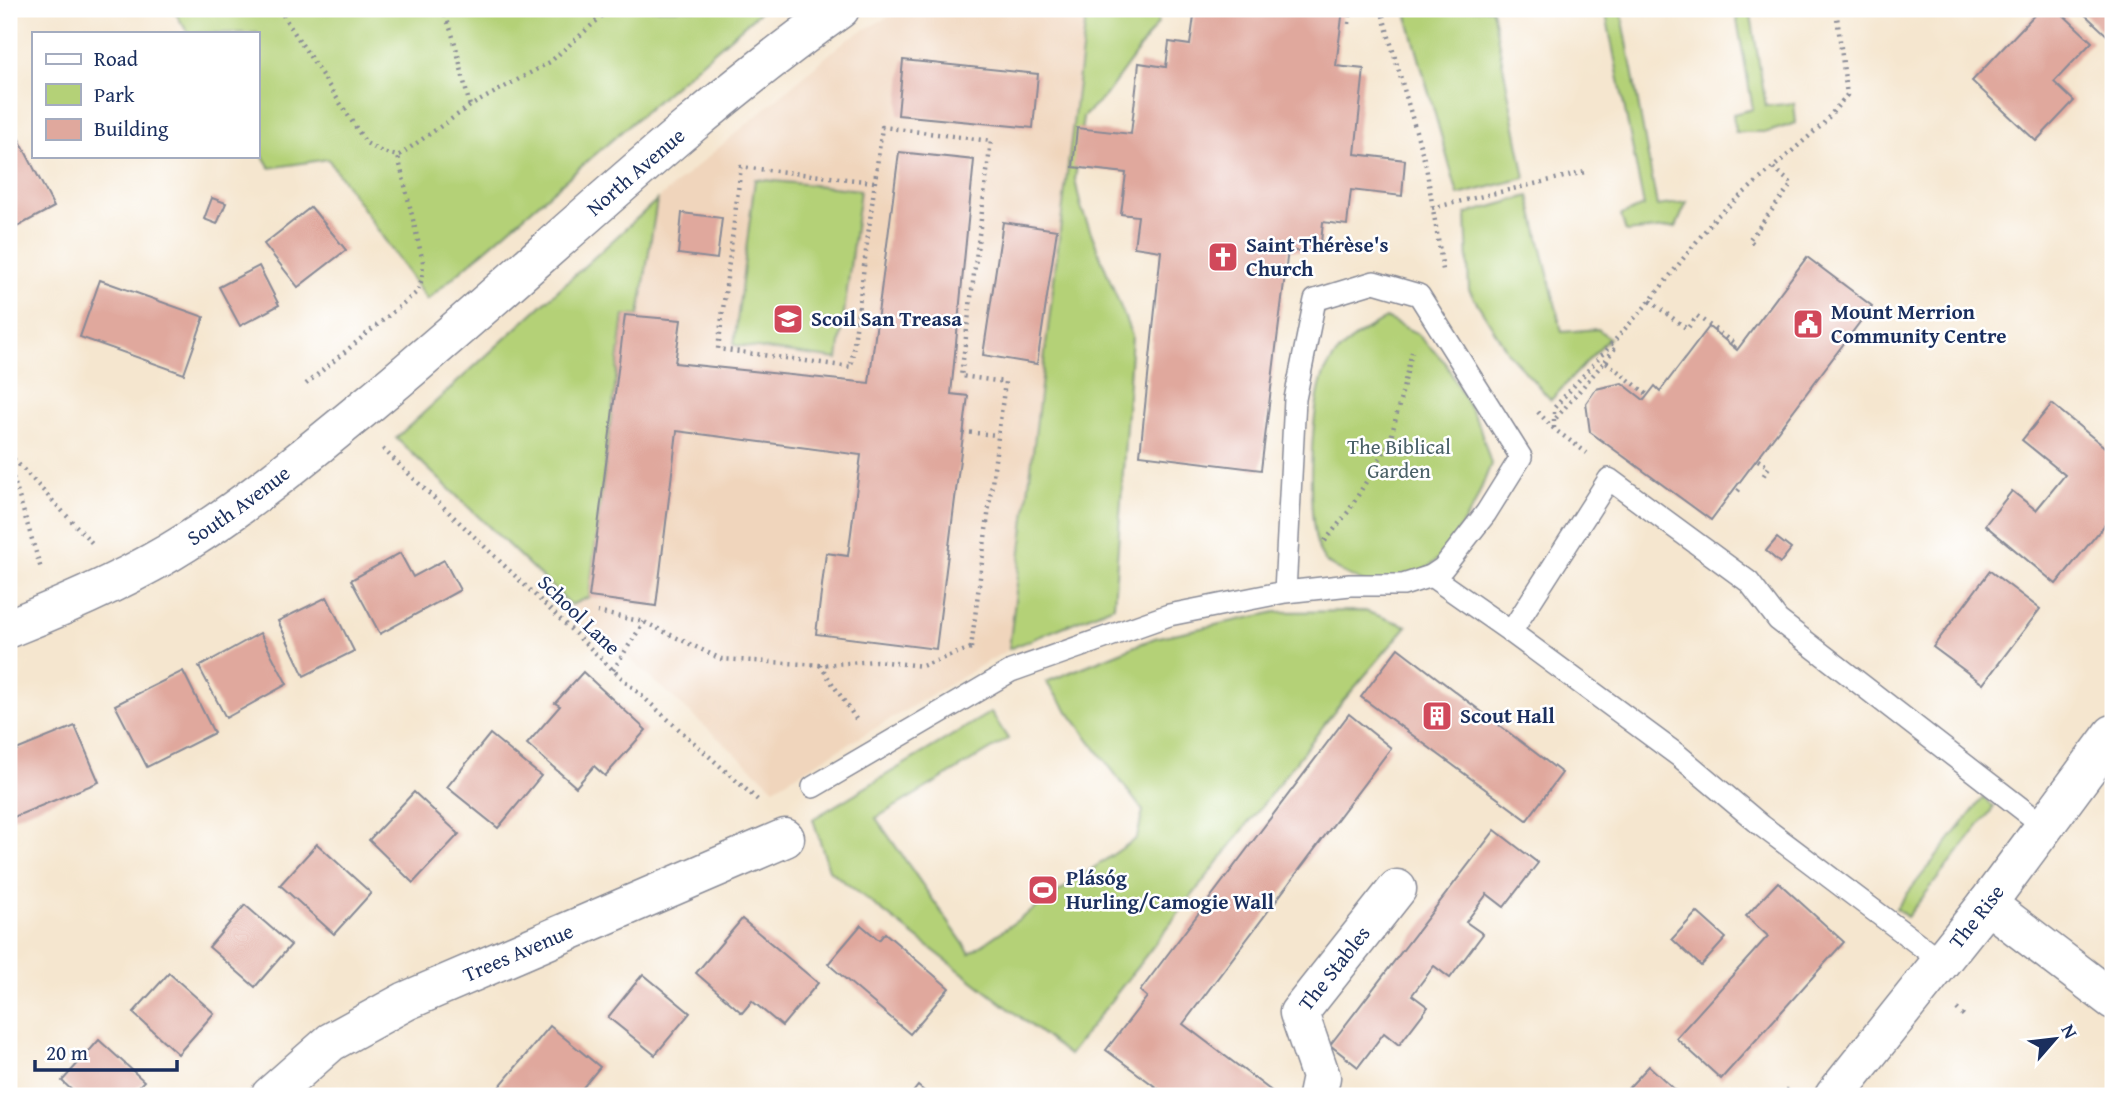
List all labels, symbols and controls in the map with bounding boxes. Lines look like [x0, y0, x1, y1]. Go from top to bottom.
legend [32, 32, 259, 158]
text: Road [94, 43, 139, 74]
text: Park [94, 79, 135, 110]
text: Building [94, 113, 169, 144]
street label: North Avenue [579, 120, 692, 223]
place label: Saint Thérèse's Church [1246, 229, 1389, 284]
church icon: Saint Thérèse's Church [1206, 240, 1240, 274]
place label: Mount Merrion Community Centre [1831, 296, 2007, 351]
school or university icon: Scoil San Treasa [771, 302, 805, 336]
place label: Scoil San Treasa [811, 303, 962, 334]
public building icon: Mount Merrion Community Centre [1791, 307, 1825, 341]
park label: The Biblical Garden [1347, 431, 1451, 486]
street label: South Avenue [181, 457, 297, 553]
street label: School Lane [531, 567, 628, 662]
building icon: Scout Hall [1420, 699, 1454, 733]
place label: Scout Hall [1460, 700, 1555, 731]
place label: Plásóg Hurling/Camogie Wall [1066, 862, 1274, 917]
sports icon: Plásóg Hurling/Camogie Wall [1026, 873, 1060, 907]
street label: The Rise [1941, 878, 2011, 955]
street label: Trees Avenue [458, 915, 578, 990]
street label: The Stables [1291, 919, 1377, 1017]
north arrow [2021, 1004, 2090, 1074]
text: N [2055, 1019, 2085, 1043]
scale bar [35, 1028, 177, 1072]
text: 20 m [46, 1037, 88, 1068]

